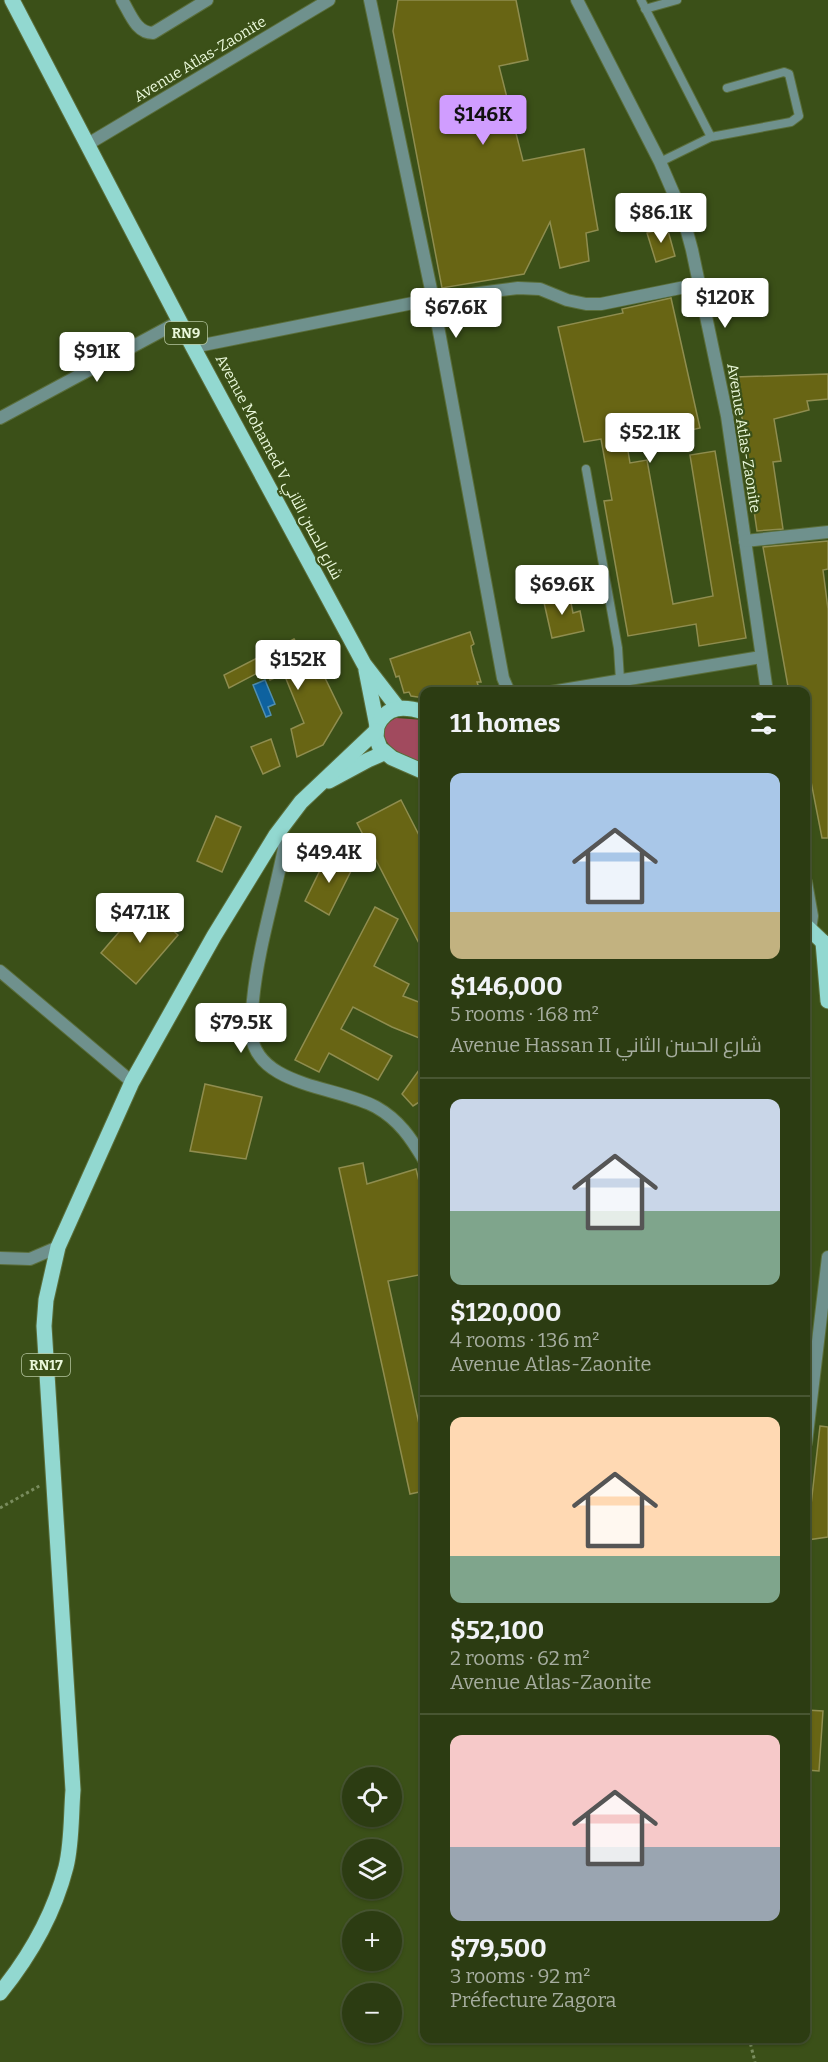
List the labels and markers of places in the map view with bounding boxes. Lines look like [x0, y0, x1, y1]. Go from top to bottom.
pin: $146K [441, 95, 525, 146]
pin: $86.1K [612, 193, 710, 244]
pin: $120K [683, 278, 767, 329]
pin: $67.6K [407, 288, 505, 339]
pin: $91K [61, 332, 133, 383]
pin: $52.1K [601, 413, 699, 464]
pin: $69.6K [513, 565, 611, 616]
pin: $152K [256, 640, 340, 691]
pin: $49.4K [280, 833, 378, 884]
pin: $47.1K [91, 893, 189, 944]
pin: $79.5K [192, 1003, 290, 1054]

